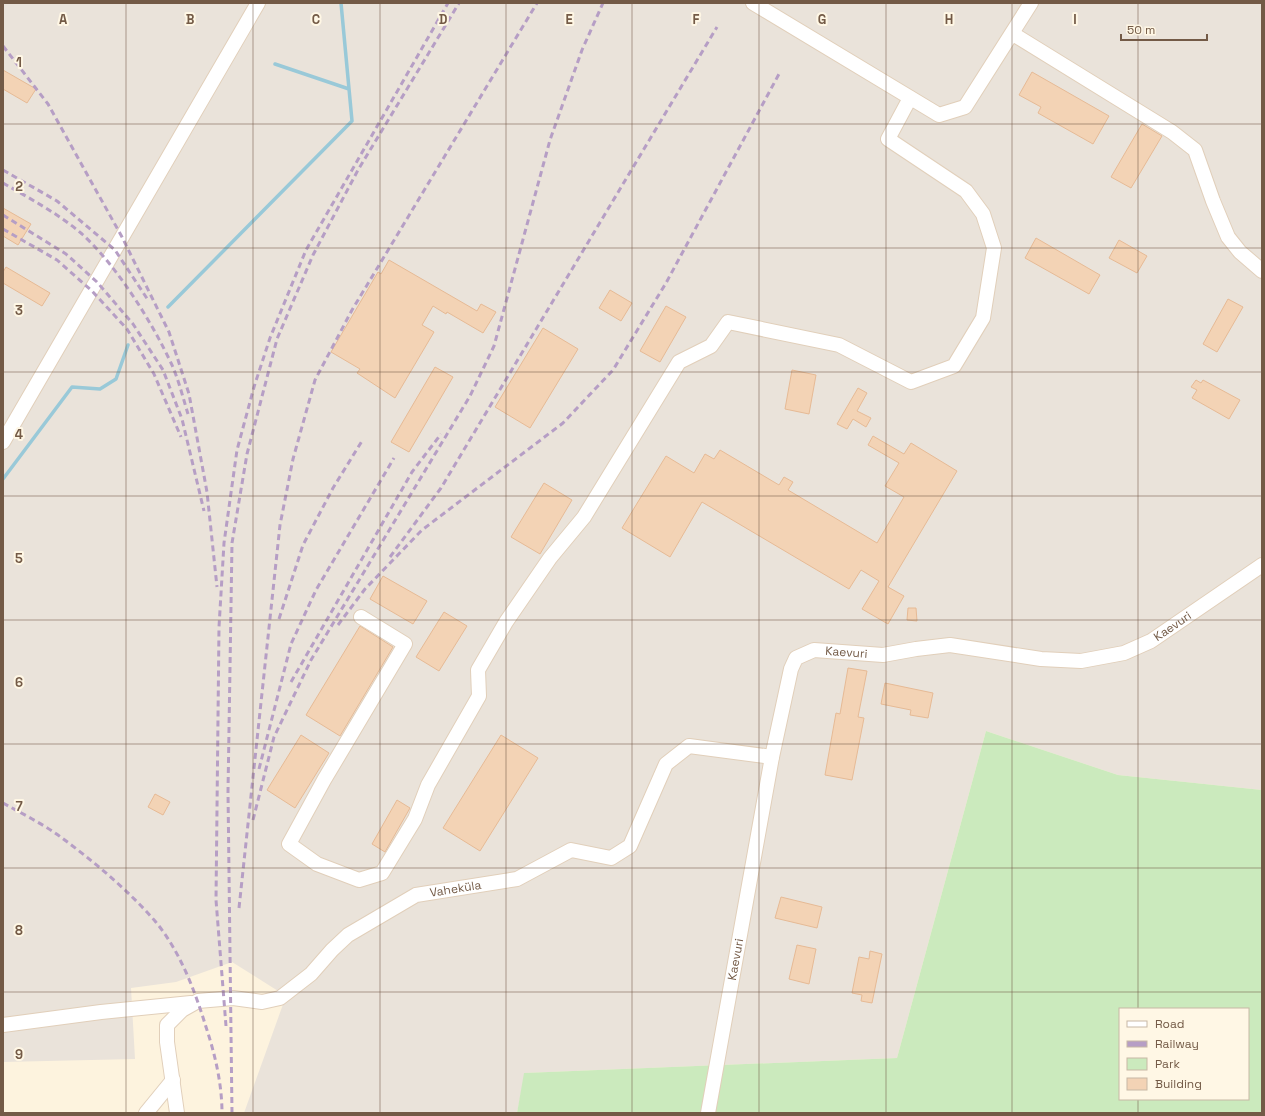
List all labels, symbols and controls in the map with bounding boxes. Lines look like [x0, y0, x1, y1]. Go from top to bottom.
text: A [59, 11, 68, 28]
text: B [186, 11, 195, 28]
text: C [312, 11, 320, 28]
text: D [439, 11, 448, 28]
text: E [565, 11, 573, 28]
text: F [693, 11, 700, 28]
text: G [818, 11, 826, 28]
text: H [945, 11, 953, 28]
text: I [1073, 11, 1077, 28]
scale bar [1121, 16, 1207, 42]
text: 50 m [1127, 22, 1155, 38]
text: 1 [16, 54, 22, 71]
text: 2 [15, 178, 23, 195]
text: 3 [15, 302, 23, 319]
text: 4 [15, 426, 23, 443]
text: 5 [15, 550, 23, 567]
street label: Kaevuri [1151, 608, 1195, 645]
street label: Kaevuri [825, 643, 868, 662]
text: 6 [15, 674, 23, 691]
text: 7 [15, 798, 23, 815]
street label: Vaheküla [429, 877, 483, 901]
text: 8 [15, 922, 23, 939]
street label: Kaevuri [724, 937, 747, 982]
legend [1119, 1008, 1249, 1100]
text: Road [1155, 1016, 1184, 1032]
text: Railway [1155, 1036, 1199, 1052]
text: 9 [15, 1046, 23, 1063]
text: Park [1155, 1056, 1180, 1072]
text: Building [1155, 1076, 1202, 1092]

